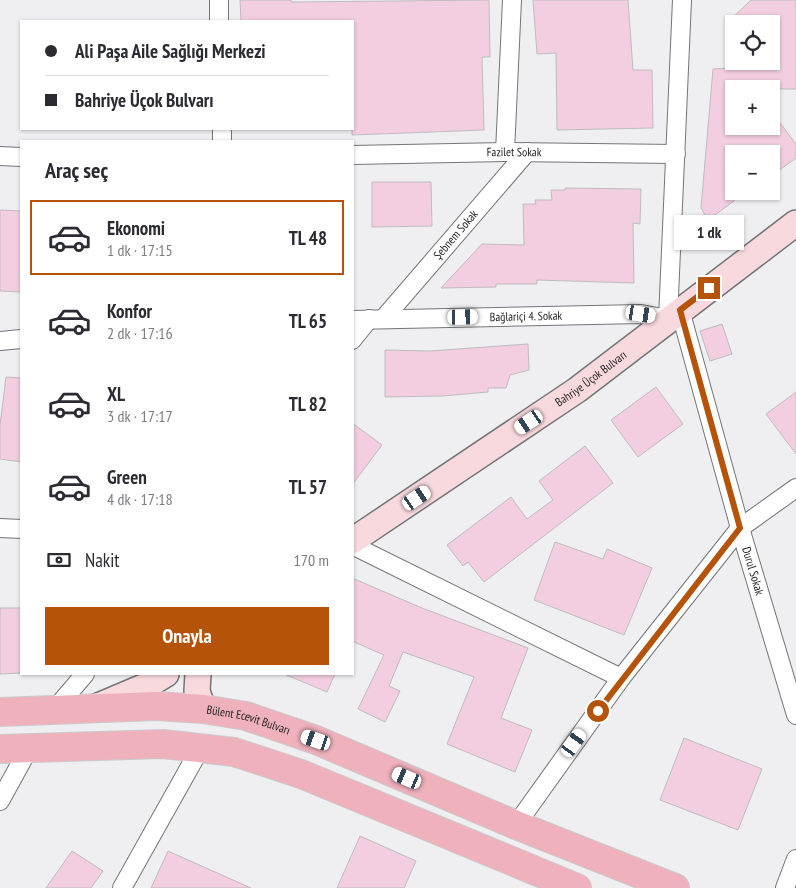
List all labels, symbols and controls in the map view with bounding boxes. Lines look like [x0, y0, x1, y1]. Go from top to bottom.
map controls [725, 15, 780, 200]
button: locate [725, 15, 780, 70]
text: Ali Paşa Aile Sağlığı Merkezi [75, 39, 266, 63]
button: + [725, 80, 780, 135]
text: Bahriye Üçok Bulvarı [75, 88, 214, 112]
street label: Fazilet Sokak [486, 144, 542, 159]
button: − [725, 145, 780, 200]
text: Araç seç [45, 156, 108, 184]
street label: Şebnem Sokak [430, 206, 481, 262]
icon: car [47, 215, 92, 260]
text: Ekonomi [107, 216, 165, 240]
callout: 1 dk [674, 216, 744, 250]
text: 1 dk [697, 222, 721, 242]
text: TL 48 [289, 226, 327, 250]
text: 1 dk · 17:15 [107, 240, 173, 260]
route end [698, 277, 720, 299]
icon: car [47, 298, 92, 343]
text: Konfor [107, 299, 152, 323]
car [625, 304, 656, 324]
street label: Bağlariçi 4. Sokak [490, 308, 563, 324]
text: TL 65 [289, 309, 327, 333]
car [447, 309, 478, 325]
text: 2 dk · 17:16 [107, 323, 173, 343]
street label: Bahriye Üçok Bulvarı [552, 347, 629, 410]
icon: car [47, 381, 92, 426]
text: XL [107, 382, 125, 406]
text: TL 82 [289, 392, 327, 416]
text: 3 dk · 17:17 [107, 406, 173, 426]
car [512, 407, 545, 437]
icon: car [47, 464, 92, 509]
text: Green [107, 465, 147, 489]
text: TL 57 [289, 475, 327, 499]
car [400, 483, 433, 513]
text: 4 dk · 17:18 [107, 489, 173, 509]
street label: Durul Sokak [739, 545, 768, 597]
icon: cash [45, 546, 73, 574]
text: Nakit [85, 548, 120, 572]
text: 170 m [294, 550, 329, 570]
button: Onayla [45, 607, 329, 665]
route start [587, 700, 609, 722]
street label: Bülent Ecevit Bulvarı [206, 702, 292, 738]
car [559, 726, 588, 760]
car [299, 728, 332, 752]
car [390, 765, 423, 791]

